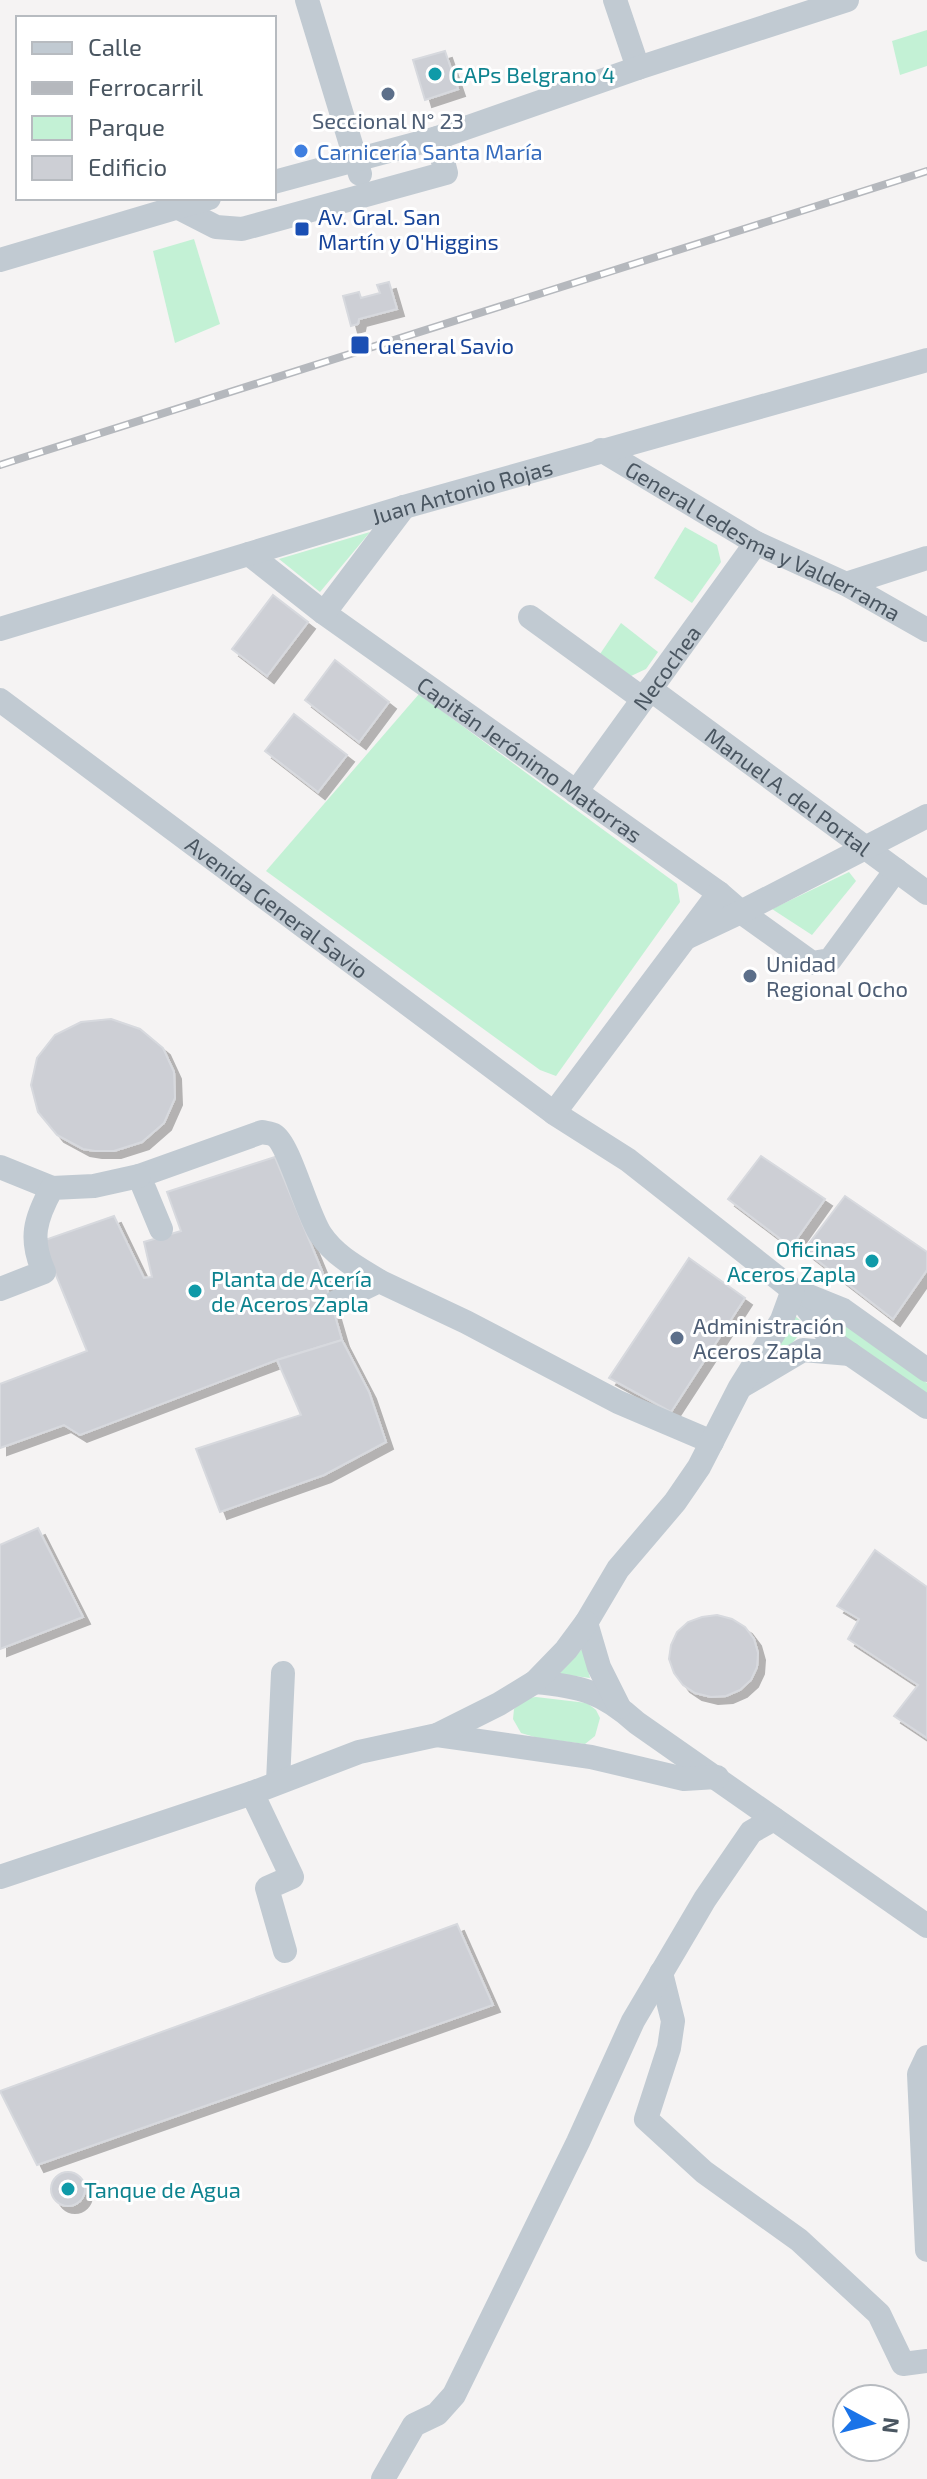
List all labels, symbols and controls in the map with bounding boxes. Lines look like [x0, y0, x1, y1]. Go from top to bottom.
legend [16, 16, 276, 200]
text: Calle [88, 32, 142, 61]
place label: CAPs Belgrano 4 [451, 61, 615, 87]
marker: CAPs Belgrano 4 [426, 65, 444, 83]
text: Ferrocarril [88, 72, 203, 101]
marker: Seccional N° 23 [379, 85, 397, 103]
place label: Seccional N° 23 [312, 107, 464, 133]
text: Parque [88, 112, 165, 141]
place label: Carnicería Santa María [317, 138, 543, 164]
marker: Carnicería Santa María [292, 142, 310, 160]
text: Edificio [88, 152, 167, 181]
place label: Av. Gral. San Martín y O'Higgins [318, 203, 499, 254]
marker: Av. Gral. San Martín y O'Higgins [293, 220, 311, 238]
place label: General Savio [378, 332, 514, 358]
marker: General Savio [349, 334, 371, 356]
street label: Juan Antonio Rojas [368, 453, 555, 529]
street label: General Ledesma y Valderrama [621, 455, 905, 625]
street label: Necochea [627, 620, 705, 714]
street label: Capitán Jerónimo Matorras [413, 671, 647, 847]
street label: Manuel A. del Portal [701, 721, 877, 861]
street label: Avenida General Savio [181, 830, 374, 983]
place label: Unidad Regional Ocho [766, 950, 908, 1001]
marker: Unidad Regional Ocho [741, 967, 759, 985]
place label: Oficinas Aceros Zapla [727, 1235, 856, 1286]
marker: Oficinas Aceros Zapla [863, 1252, 881, 1270]
place label: Planta de Acería de Aceros Zapla [211, 1265, 372, 1316]
marker: Planta de Acería de Aceros Zapla [186, 1282, 204, 1300]
place label: Administración Aceros Zapla [693, 1312, 844, 1363]
marker: Administración Aceros Zapla [668, 1329, 686, 1347]
place label: Tanque de Agua [84, 2176, 241, 2202]
marker: Tanque de Agua [59, 2180, 77, 2198]
north arrow [831, 2383, 911, 2463]
text: N [878, 2416, 906, 2435]

